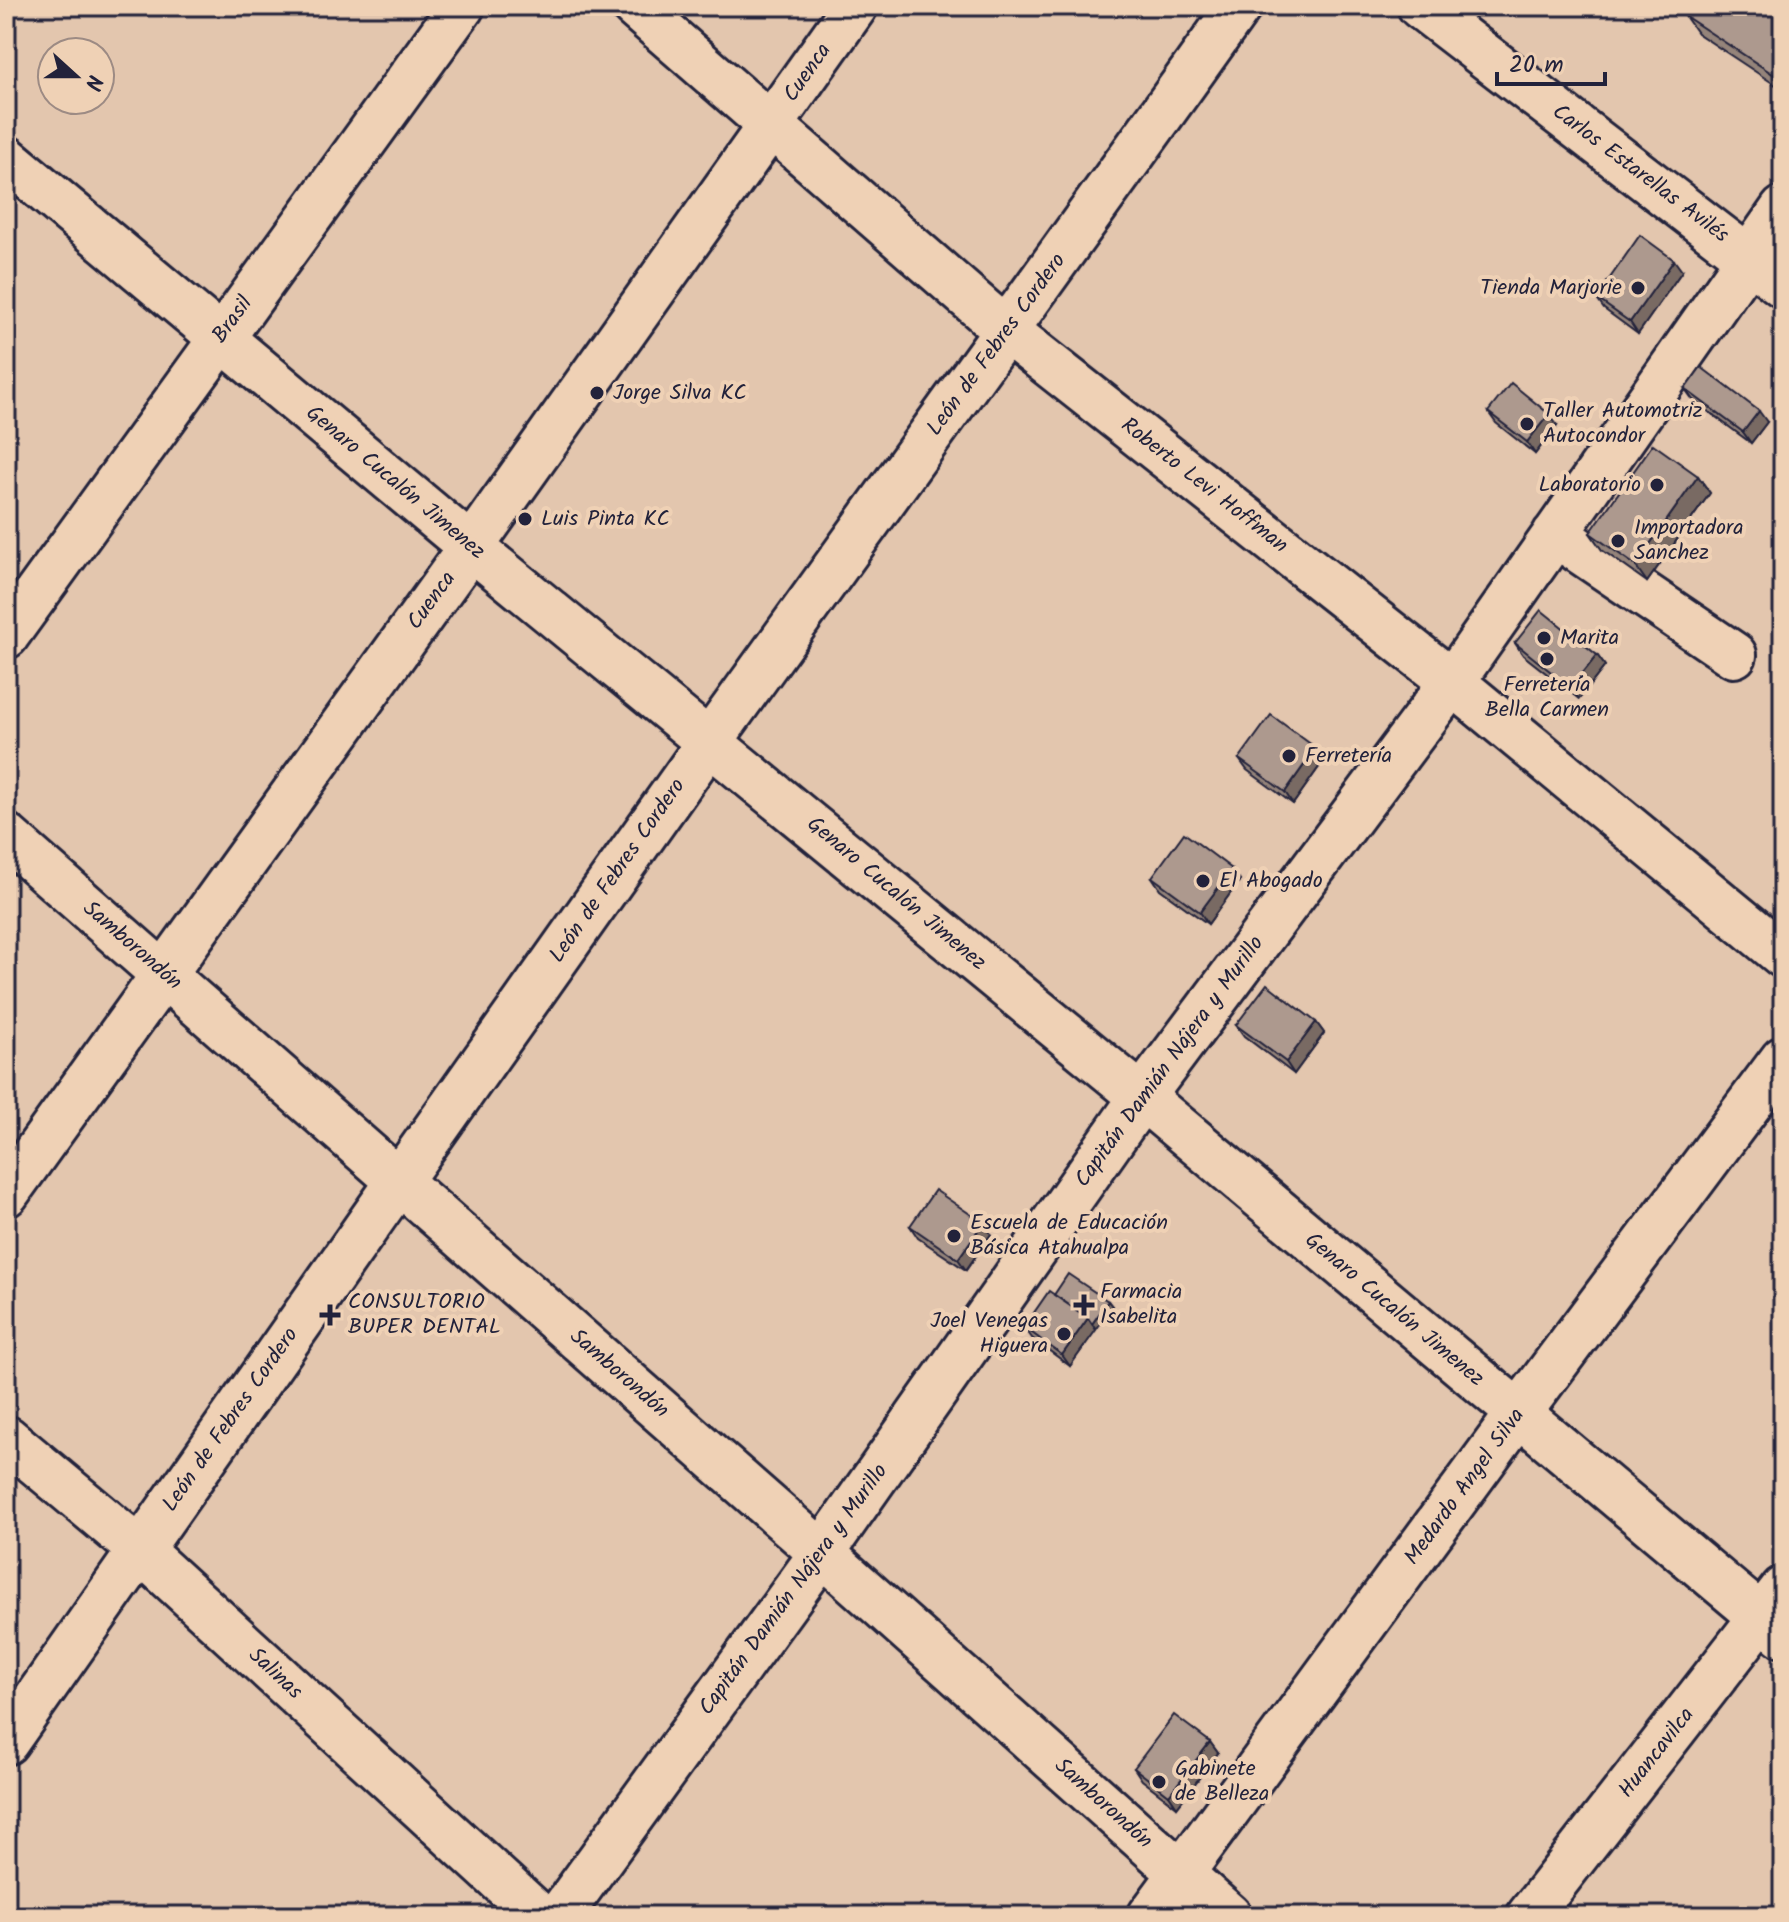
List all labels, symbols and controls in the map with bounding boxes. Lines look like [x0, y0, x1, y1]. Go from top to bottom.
north arrow [36, 36, 116, 116]
street label: Cuenca [775, 36, 841, 110]
scale bar [1497, 36, 1605, 86]
text: 20 m [1509, 46, 1564, 85]
text: N [73, 70, 111, 95]
street label: Carlos Estarellas Avilés [1544, 96, 1737, 253]
street label: León de Febres Cordero [918, 246, 1076, 444]
place label: Tienda Marjorie [1480, 271, 1622, 306]
marker: Tienda Marjorie [1629, 279, 1647, 297]
street label: Brasil [204, 288, 263, 351]
place label: Jorge Silva KC [613, 376, 747, 411]
marker: Jorge Silva KC [588, 384, 606, 402]
place label: Taller Automotriz Autocondor [1543, 394, 1703, 454]
street label: Genaro Cucalón Jimenez [297, 397, 493, 569]
street label: Roberto Levi Hoffman [1112, 409, 1296, 563]
marker: Taller Automotriz Autocondor [1518, 415, 1536, 433]
place label: Laboratorio [1539, 468, 1641, 503]
marker: Laboratorio [1648, 476, 1666, 494]
place label: Luis Pinta KC [541, 502, 670, 537]
marker: Luis Pinta KC [516, 510, 534, 528]
place label: Importadora Sanchez [1634, 511, 1743, 571]
marker: Importadora Sanchez [1609, 532, 1627, 550]
street label: Cuenca [399, 564, 465, 638]
place label: Marita [1560, 621, 1619, 656]
marker: Marita [1535, 629, 1553, 647]
marker: Ferretería Bella Carmen [1538, 650, 1556, 668]
place label: Ferretería Bella Carmen [1485, 668, 1609, 728]
place label: Ferretería [1305, 739, 1392, 774]
marker: Ferretería [1280, 747, 1298, 765]
street label: León de Febres Cordero [541, 771, 695, 971]
street label: Genaro Cucalón Jimenez [798, 808, 994, 980]
place label: El Abogado [1219, 864, 1323, 899]
marker: El Abogado [1194, 872, 1212, 890]
street label: Samborondón [74, 893, 190, 999]
street label: Capitán Damián Nájera y Murillo [1066, 929, 1274, 1195]
place label: Escuela de Educación Básica Atahualpa [970, 1206, 1168, 1266]
street label: Genaro Cucalón Jimenez [1296, 1224, 1492, 1396]
marker: Escuela de Educación Básica Atahualpa [945, 1227, 963, 1245]
place label: Farmacia Isabelita [1100, 1275, 1182, 1335]
place label: CONSULTORIO BUPER DENTAL [348, 1285, 501, 1345]
marker: Farmacia Isabelita [1075, 1296, 1093, 1314]
marker: CONSULTORIO BUPER DENTAL [319, 1304, 341, 1326]
place label: Joel Venegas Higuera [930, 1304, 1049, 1364]
street label: León de Febres Cordero [154, 1320, 308, 1520]
street label: Samborondón [561, 1321, 677, 1427]
marker: Joel Venegas Higuera [1055, 1325, 1073, 1343]
street label: Medardo Angel Silva [1396, 1401, 1534, 1573]
street label: Capitán Damián Nájera y Murillo [690, 1457, 898, 1723]
street label: Salinas [240, 1639, 311, 1709]
street label: Huancavilca [1610, 1700, 1704, 1806]
street label: Samborondón [1046, 1750, 1160, 1858]
place label: Gabinete de Belleza [1175, 1752, 1269, 1812]
marker: Gabinete de Belleza [1150, 1773, 1168, 1791]

